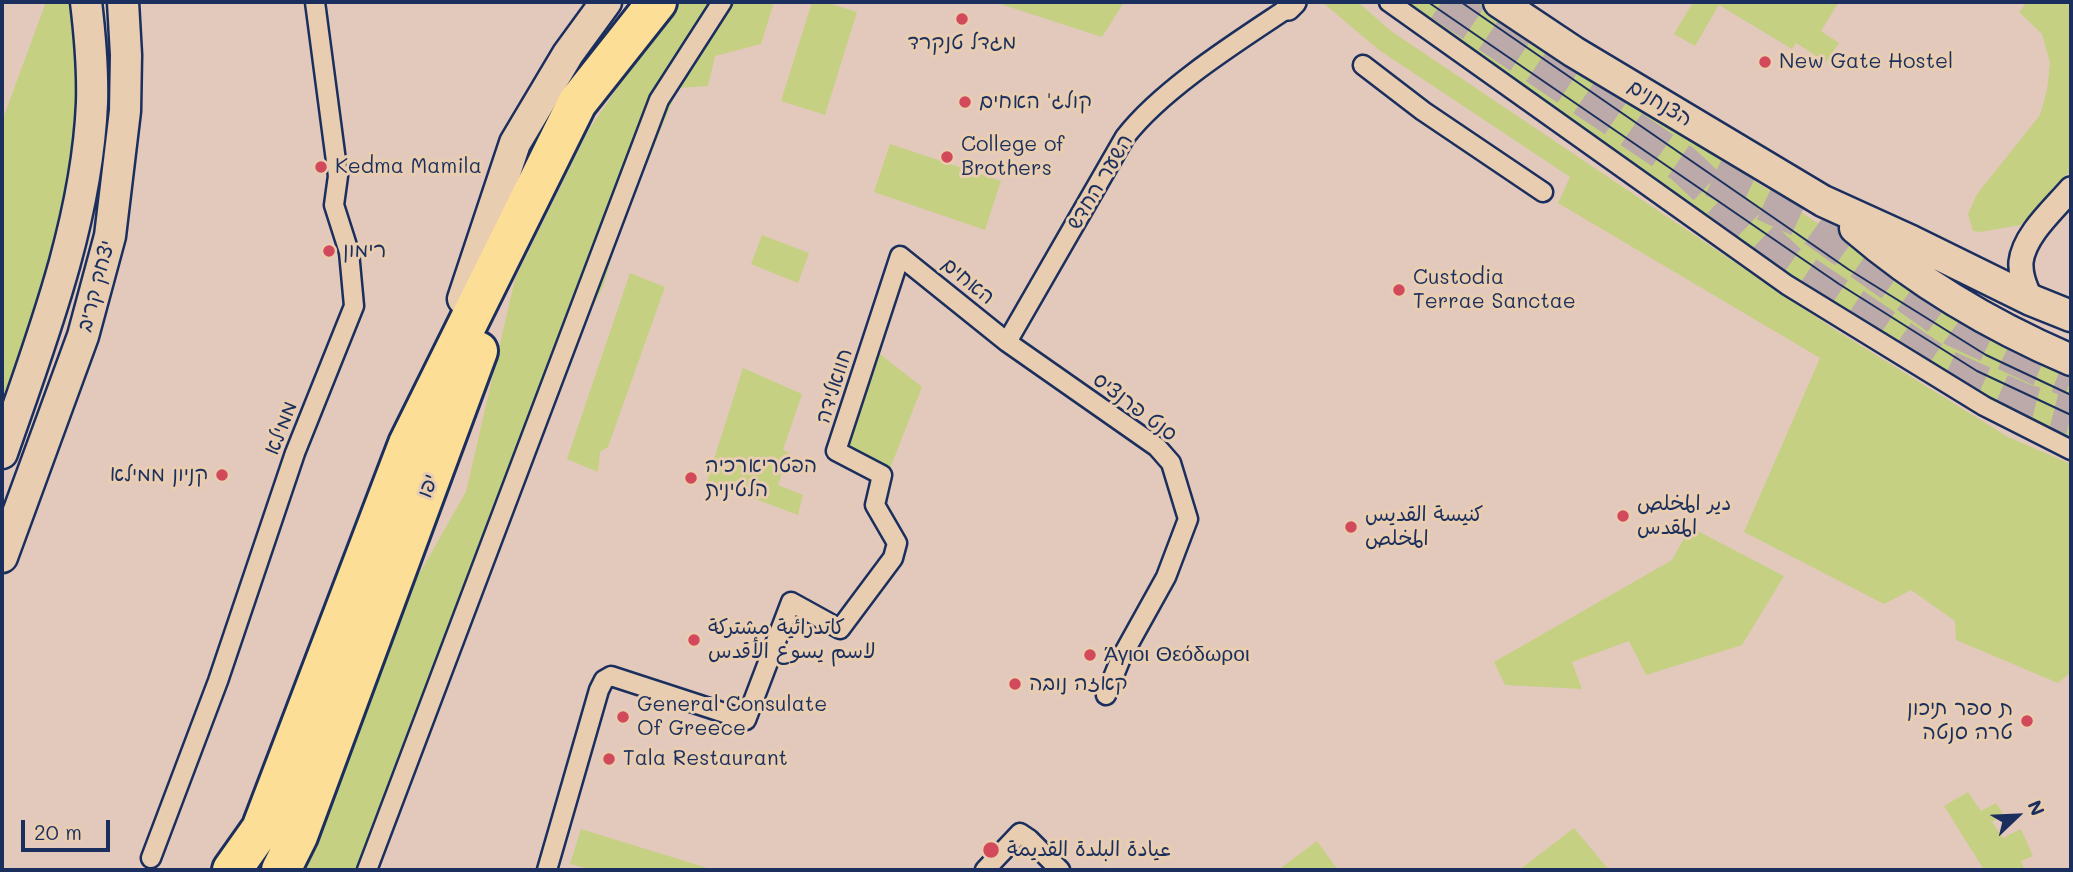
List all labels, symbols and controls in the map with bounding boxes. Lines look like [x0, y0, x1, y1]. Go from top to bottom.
marker: מגדל טנקרד [954, 11, 970, 27]
place label: מגדל טנקרד [907, 30, 1017, 56]
place label: New Gate Hostel [1779, 49, 1953, 75]
marker: New Gate Hostel [1757, 54, 1773, 70]
street label: הצנחנים [1623, 74, 1697, 132]
place label: קולג' האחים [979, 89, 1092, 115]
marker: קולג' האחים [957, 94, 973, 110]
street label: השער החדש [1062, 130, 1138, 234]
place label: College of Brothers [961, 132, 1065, 182]
marker: College of Brothers [939, 149, 955, 165]
place label: Kedma Mamila [335, 154, 482, 180]
marker: Kedma Mamila [313, 159, 329, 175]
street label: יצחק קריב [72, 238, 120, 334]
place label: רימון [343, 238, 386, 264]
marker: רימון [321, 243, 337, 259]
street label: האחים [936, 252, 1000, 310]
place label: Custodia Terrae Sanctae [1413, 265, 1576, 315]
marker: Custodia Terrae Sanctae [1391, 282, 1407, 298]
street label: חוואלידה [810, 345, 858, 427]
street label: סנט פרנציס [1088, 367, 1182, 447]
street label: ממילא [259, 398, 303, 458]
place label: הפטריארכיה הלטינית [705, 453, 817, 503]
place label: קניון ממילא [110, 462, 208, 488]
marker: קניון ממילא [214, 467, 230, 483]
marker: הפטריארכיה הלטינית [683, 470, 699, 486]
street label: יפו [412, 471, 444, 501]
place label: دير المخلص المقدس [1637, 491, 1731, 541]
place label: كنيسة القديس المخلص [1365, 502, 1484, 552]
marker: دير المخلص المقدس [1615, 508, 1631, 524]
marker: كنيسة القديس المخلص [1343, 519, 1359, 535]
place label: كاتدرائية مشتركة لاسم يسوع الأقدس [708, 615, 876, 665]
marker: كاتدرائية مشتركة لاسم يسوع الأقدس [686, 632, 702, 648]
place label: Άγιοι Θεόδωροι [1104, 642, 1250, 668]
marker: Άγιοι Θεόδωροι [1082, 647, 1098, 663]
place label: קאזה נובה [1029, 671, 1128, 697]
marker: קאזה נובה [1007, 676, 1023, 692]
place label: General Consulate Of Greece [637, 692, 827, 742]
place label: ת ספר תיכון טרה סנטה [1907, 696, 2013, 746]
marker: General Consulate Of Greece [615, 709, 631, 725]
marker: ת ספר תיכון טרה סנטה [2019, 713, 2035, 729]
place label: Tala Restaurant [623, 746, 788, 772]
marker: Tala Restaurant [601, 751, 617, 767]
north arrow [1982, 781, 2052, 851]
text: N [2022, 796, 2051, 819]
scale bar [24, 806, 114, 850]
text: 20 m [34, 818, 82, 845]
place label: عيادة البلدة القديمة [1007, 837, 1171, 863]
marker: عيادة البلدة القديمة [981, 840, 1001, 860]

